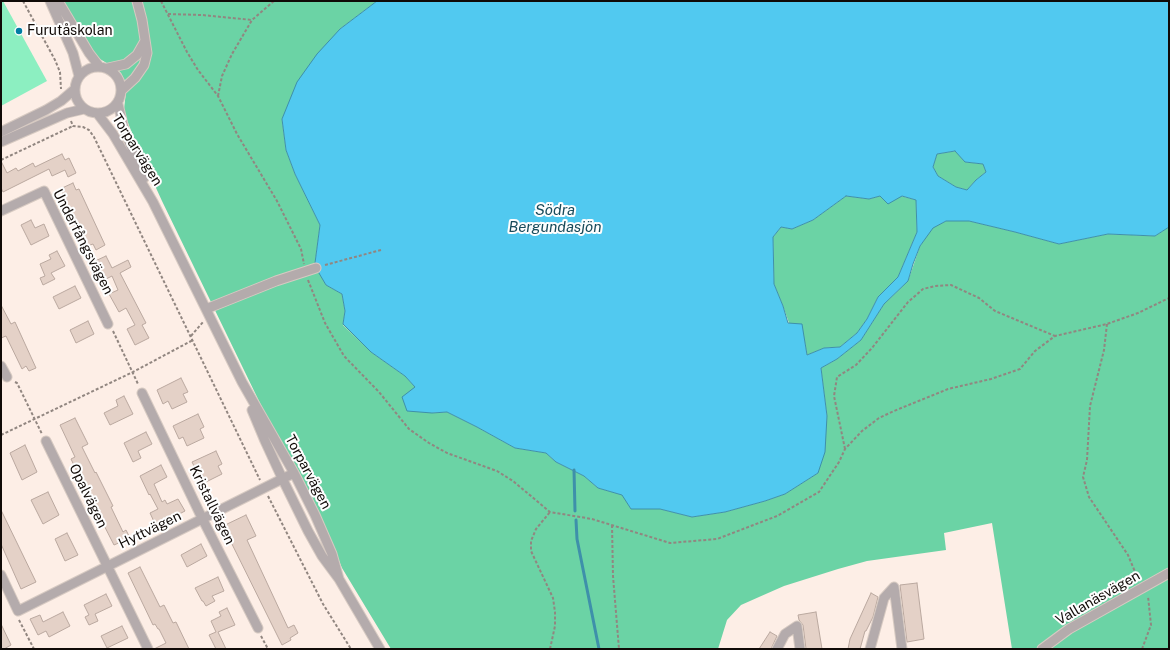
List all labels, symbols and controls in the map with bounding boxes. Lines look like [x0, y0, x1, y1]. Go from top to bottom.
place label: Furutåskolan [27, 23, 113, 39]
marker: Furutåskolan [14, 26, 24, 36]
street label: Torparvägen [108, 111, 166, 189]
street label: Underfångsvägen [49, 187, 117, 297]
water label: Södra Bergundasjön [508, 201, 602, 236]
street label: Torparvägen [281, 432, 335, 512]
street label: Opalvägen [65, 461, 111, 531]
street label: Kristallvägen [186, 463, 238, 547]
street label: Hyttvägen [116, 508, 184, 552]
street label: Vallanäsvägen [1053, 567, 1143, 629]

